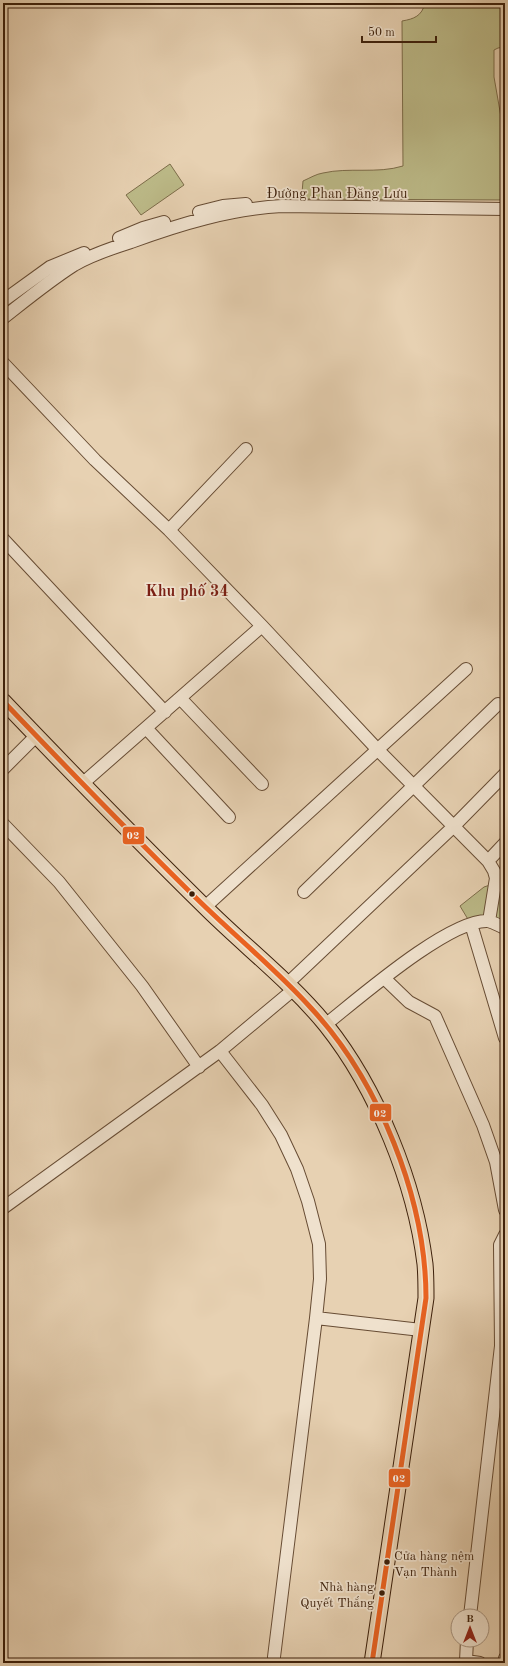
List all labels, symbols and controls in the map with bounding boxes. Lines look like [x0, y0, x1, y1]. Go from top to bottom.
scale bar [362, 18, 436, 44]
text: 50 m [368, 26, 395, 39]
street label: Đường Phan Đăng Lưu [267, 187, 408, 201]
district label: Khu phố 34 [145, 582, 229, 600]
line badge: 02 [122, 826, 145, 845]
text: 02 [127, 831, 139, 842]
unlabelled marker [187, 889, 197, 899]
line badge: 02 [369, 1103, 392, 1122]
text: 02 [374, 1109, 386, 1120]
line badge: 02 [388, 1468, 411, 1488]
text: 02 [393, 1474, 405, 1485]
place label: Cửa hàng nệm Vạn Thành [394, 1550, 474, 1579]
marker: Cửa hàng nệm Vạn Thành [382, 1557, 392, 1567]
place label: Nhà hàng Quyết Thắng [300, 1581, 374, 1610]
marker: Nhà hàng Quyết Thắng [377, 1588, 387, 1598]
north arrow [450, 1608, 490, 1648]
text: B [466, 1614, 474, 1625]

